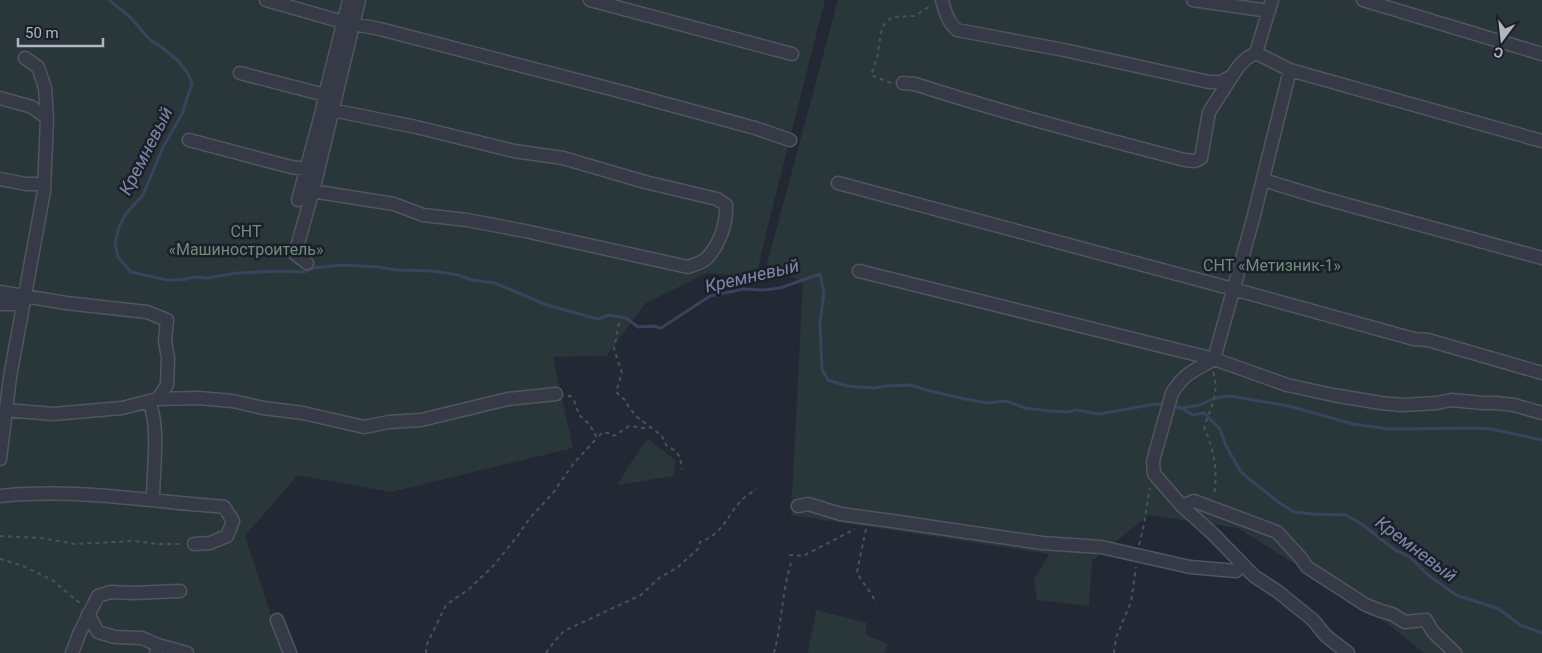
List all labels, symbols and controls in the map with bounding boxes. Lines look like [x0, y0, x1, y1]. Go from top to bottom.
scale bar [18, 15, 102, 47]
north arrow [1477, 15, 1527, 65]
text: 50 m [25, 24, 59, 42]
text: С [1492, 44, 1505, 61]
water label: Кремневый [114, 103, 177, 198]
park label: СНТ «Машиностроитель» [168, 222, 324, 259]
water label: Кремневый [703, 254, 801, 297]
park label: СНТ «Метизник-1» [1203, 256, 1341, 275]
water label: Кремневый [1372, 511, 1461, 586]

